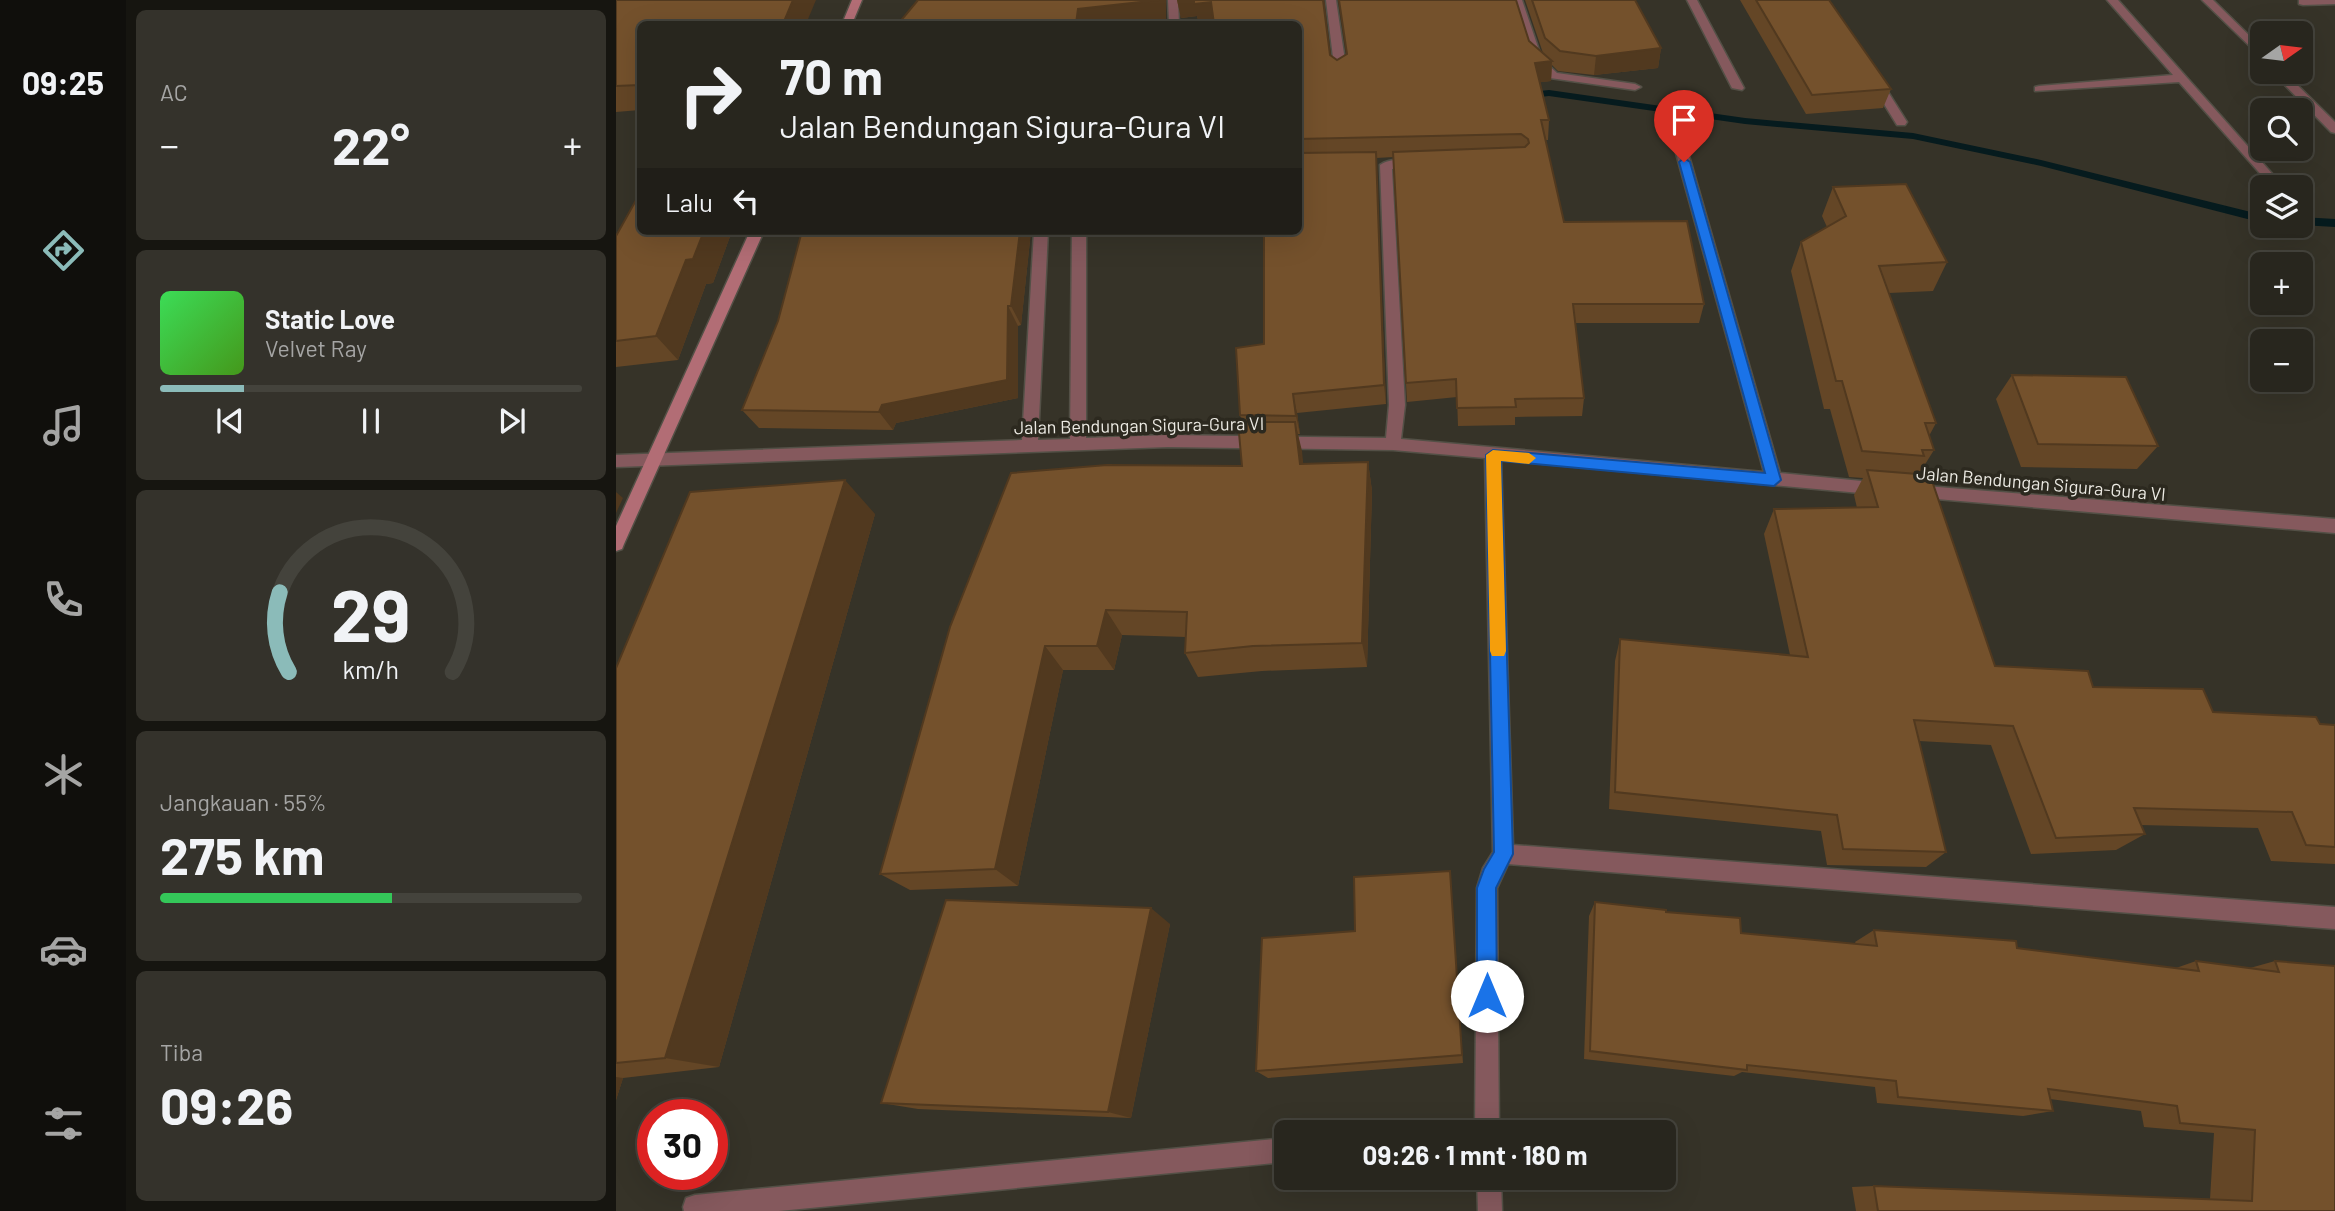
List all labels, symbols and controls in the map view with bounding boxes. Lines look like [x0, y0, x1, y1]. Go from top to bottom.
north arrow [2250, 21, 2314, 84]
map controls [2250, 21, 2313, 392]
text: 70 m [780, 46, 883, 105]
icon: right [665, 49, 756, 140]
text: 09:25 [22, 63, 104, 101]
text: AC [160, 78, 188, 106]
pin [1654, 90, 1714, 162]
button: search [2250, 98, 2313, 161]
icon: arrive [1665, 101, 1703, 139]
text: Jalan Bendungan Sigura-Gura VI [780, 106, 1225, 144]
text: 22° [332, 113, 410, 175]
text: − [160, 121, 179, 167]
text: + [563, 121, 582, 167]
button: layers [2250, 175, 2313, 238]
icon: left [727, 182, 765, 220]
text: Lalu [665, 186, 713, 217]
icon: directions [39, 226, 88, 275]
button: + [2250, 252, 2313, 315]
text: Static Love [265, 303, 395, 334]
button: − [2250, 329, 2313, 392]
text: Velvet Ray [265, 334, 367, 362]
icon: music [39, 401, 88, 450]
icon: previous [211, 402, 249, 440]
icon: pause [352, 402, 390, 440]
icon: next [493, 402, 531, 440]
street label: Jalan Bendungan Sigura-Gura VI [1014, 412, 1264, 438]
street label: Jalan Bendungan Sigura-Gura VI [1915, 461, 2167, 505]
text: 29 [331, 569, 411, 657]
icon: phone [39, 575, 88, 624]
text: km/h [343, 653, 399, 683]
icon: climate [39, 750, 88, 799]
text: Jangkauan · 55% [160, 788, 326, 816]
text: 275 km [160, 823, 324, 885]
icon: car [39, 925, 88, 974]
position arrow [1450, 959, 1524, 1033]
text: Tiba [160, 1038, 203, 1066]
text: 09:26 [160, 1073, 293, 1135]
icon: filters [39, 1099, 88, 1148]
speed limit sign: 30 [637, 1099, 728, 1190]
text: 09:26 · 1 mnt · 180 m [1363, 1139, 1587, 1170]

